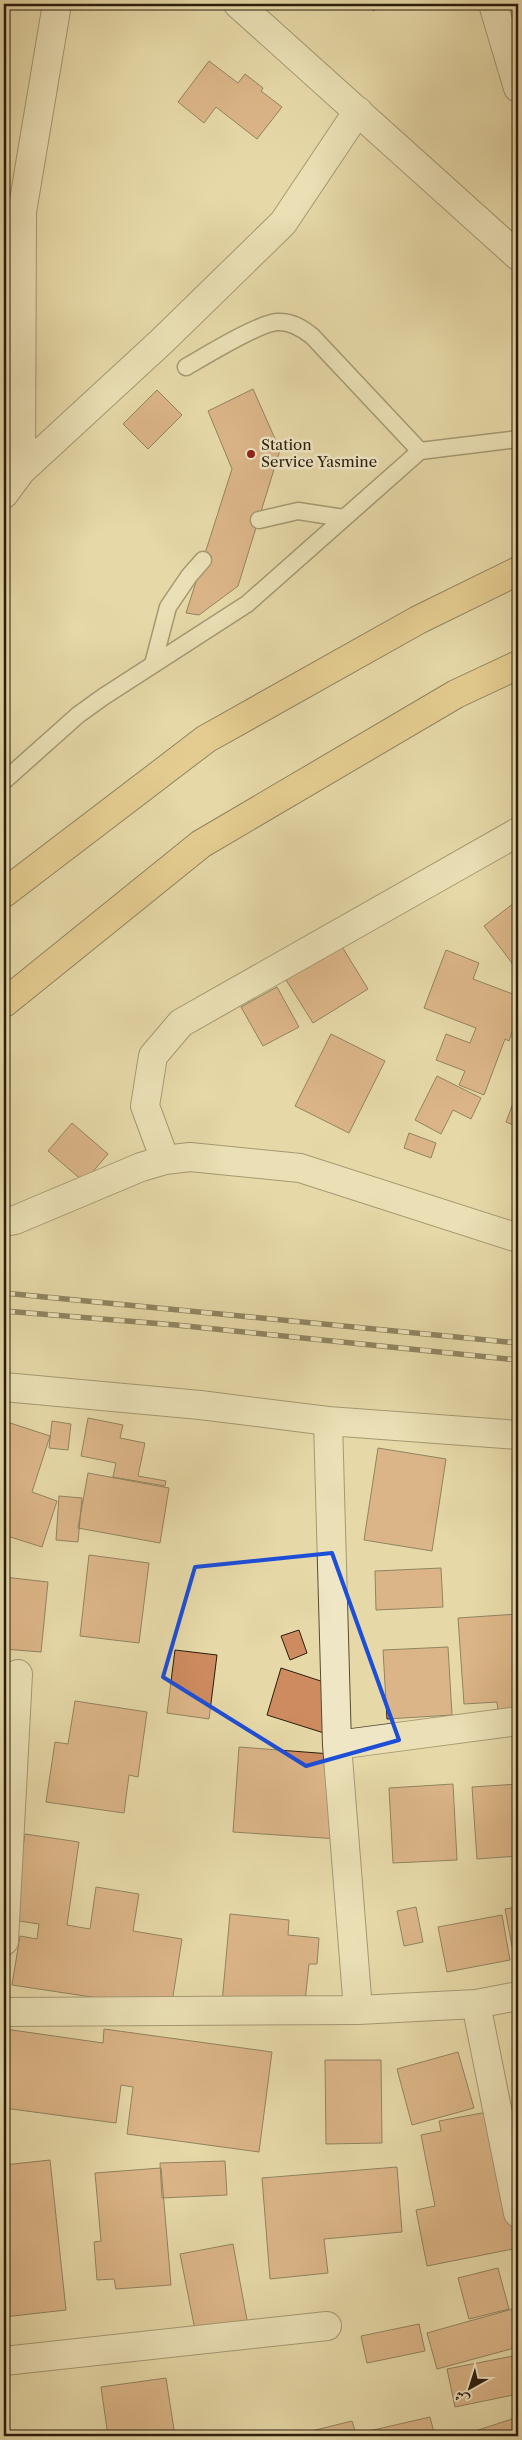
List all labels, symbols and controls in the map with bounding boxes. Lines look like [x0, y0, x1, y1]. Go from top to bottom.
place label: Station Service Yasmine [261, 435, 377, 471]
marker: Station Service Yasmine [245, 448, 257, 460]
north arrow [444, 2362, 494, 2412]
text: ش [451, 2387, 473, 2409]

